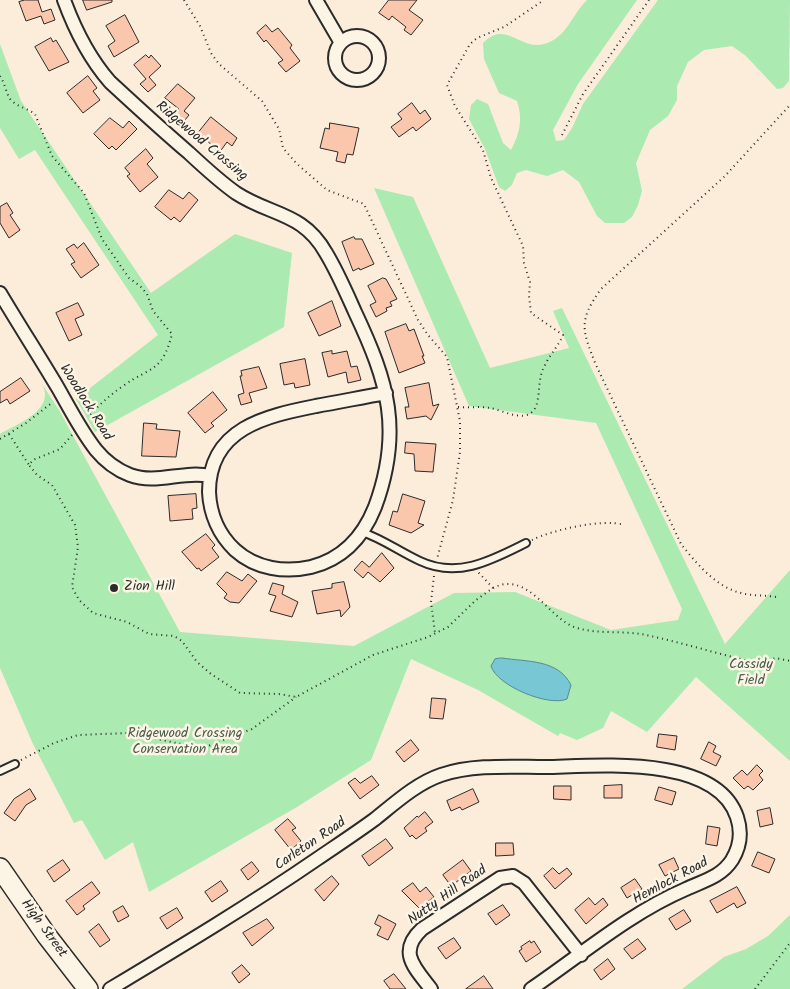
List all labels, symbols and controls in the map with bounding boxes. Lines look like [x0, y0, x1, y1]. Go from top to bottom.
street label: Ridgewood Crossing [152, 99, 250, 185]
street label: Woodlock Road [55, 362, 115, 444]
place label: Zion Hill [124, 580, 175, 596]
marker: Zion Hill [108, 582, 120, 594]
park label: Cassidy Field [729, 658, 773, 690]
park label: Ridgewood Crossing Conservation Area [128, 727, 242, 760]
street label: Carleton Road [272, 815, 350, 875]
street label: Hemlock Road [630, 855, 712, 909]
street label: Nutty Hill Road [405, 863, 491, 929]
street label: High Street [16, 897, 70, 961]

